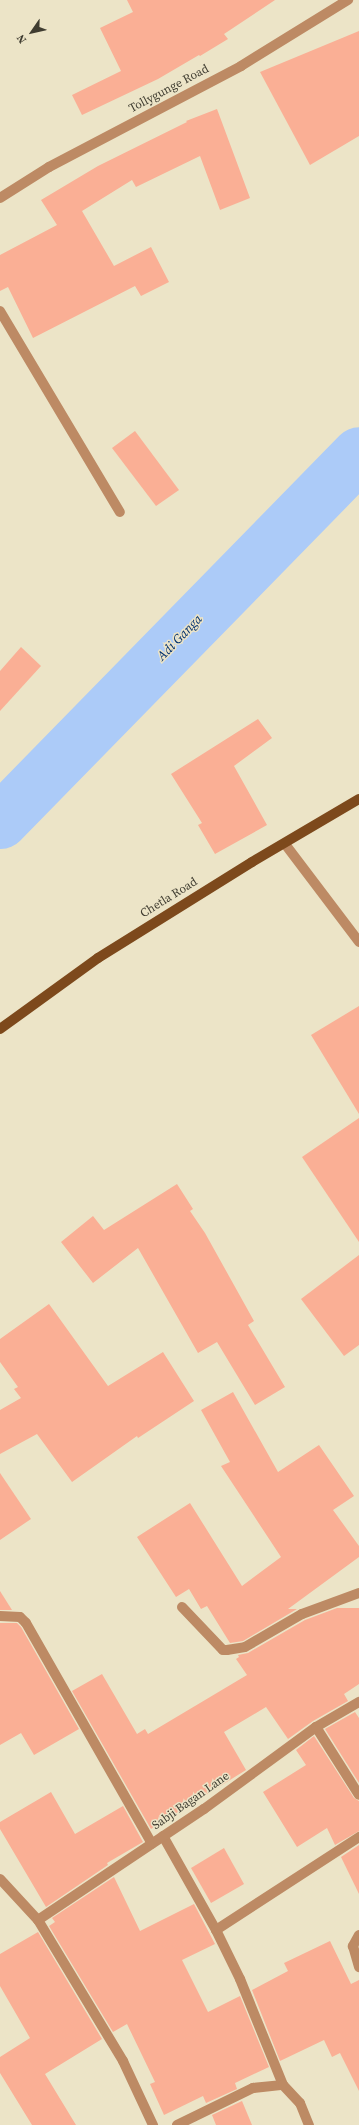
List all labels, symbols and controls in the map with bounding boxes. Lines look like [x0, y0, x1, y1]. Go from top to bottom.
north arrow [12, 12, 52, 52]
text: N [13, 31, 30, 47]
street label: Tollygunge Road [127, 62, 211, 116]
water label: Adi Ganga [154, 612, 206, 664]
street label: Chetla Road [138, 875, 200, 921]
street label: Sabji Bagan Lane [150, 1769, 232, 1833]

